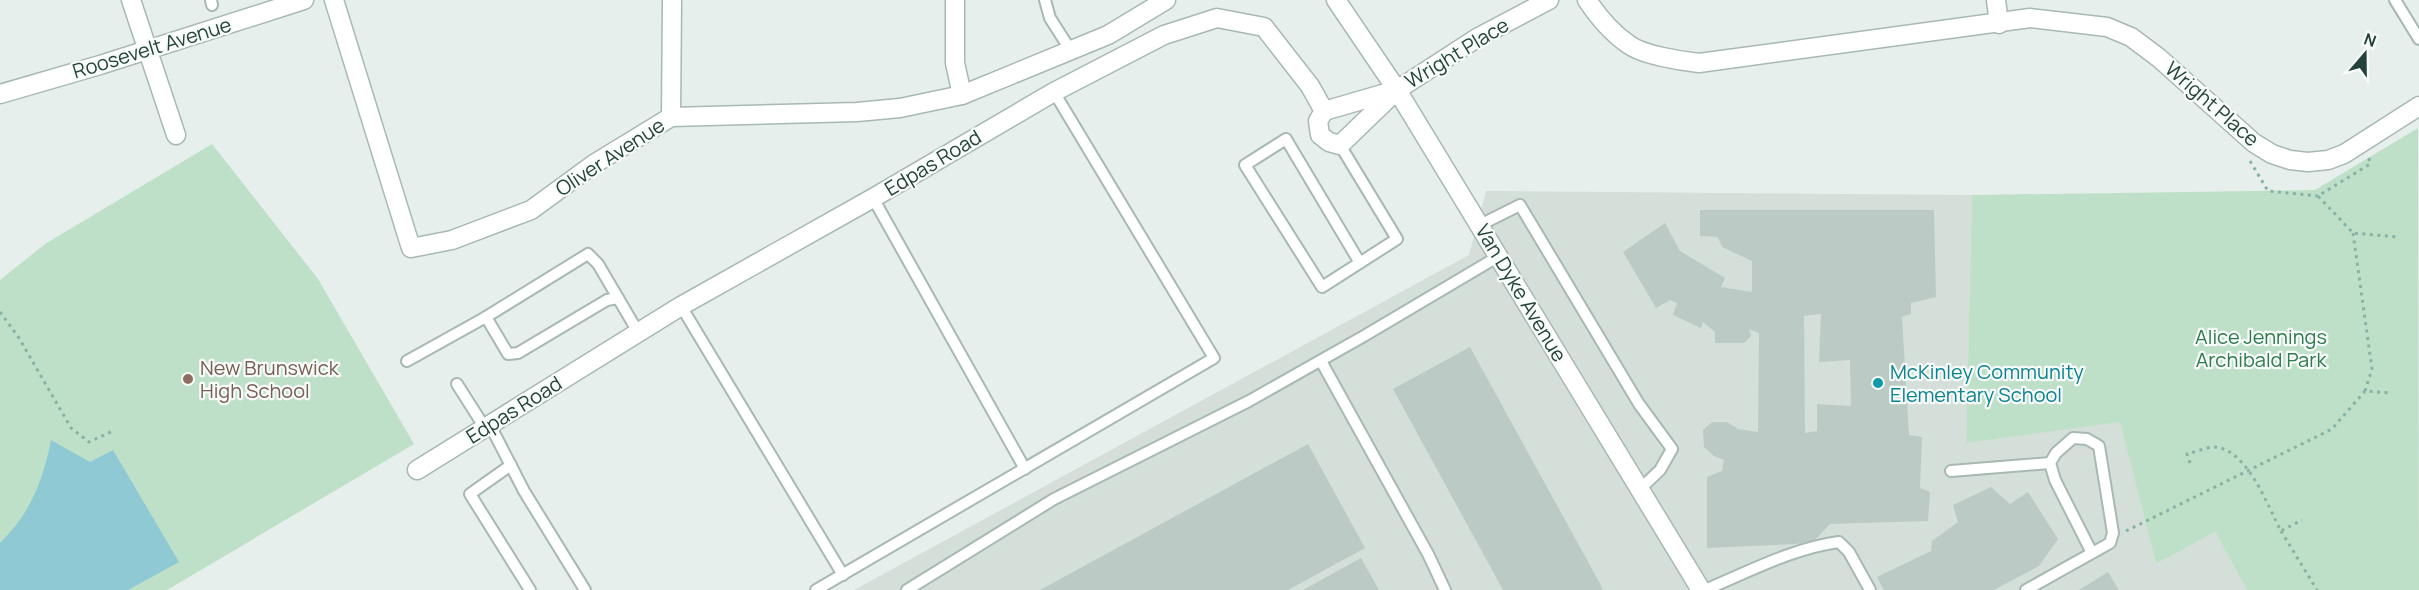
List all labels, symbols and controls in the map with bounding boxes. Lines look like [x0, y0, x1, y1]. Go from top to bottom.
street label: Roosevelt Avenue [69, 11, 234, 84]
street label: Wright Place [1400, 11, 1514, 94]
north arrow [2335, 24, 2395, 84]
text: N [2361, 28, 2379, 52]
street label: Wright Place [2159, 55, 2265, 152]
street label: Oliver Avenue [550, 111, 669, 202]
street label: Edpas Road [879, 123, 986, 202]
street label: Van Dyke Avenue [1470, 219, 1573, 367]
park label: Alice Jennings Archibald Park [2195, 323, 2327, 373]
place label: New Brunswick High School [200, 354, 340, 404]
place label: McKinley Community Elementary School [1890, 358, 2084, 408]
street label: Edpas Road [461, 369, 567, 450]
marker: New Brunswick High School [181, 372, 195, 386]
marker: McKinley Community Elementary School [1871, 376, 1885, 390]

